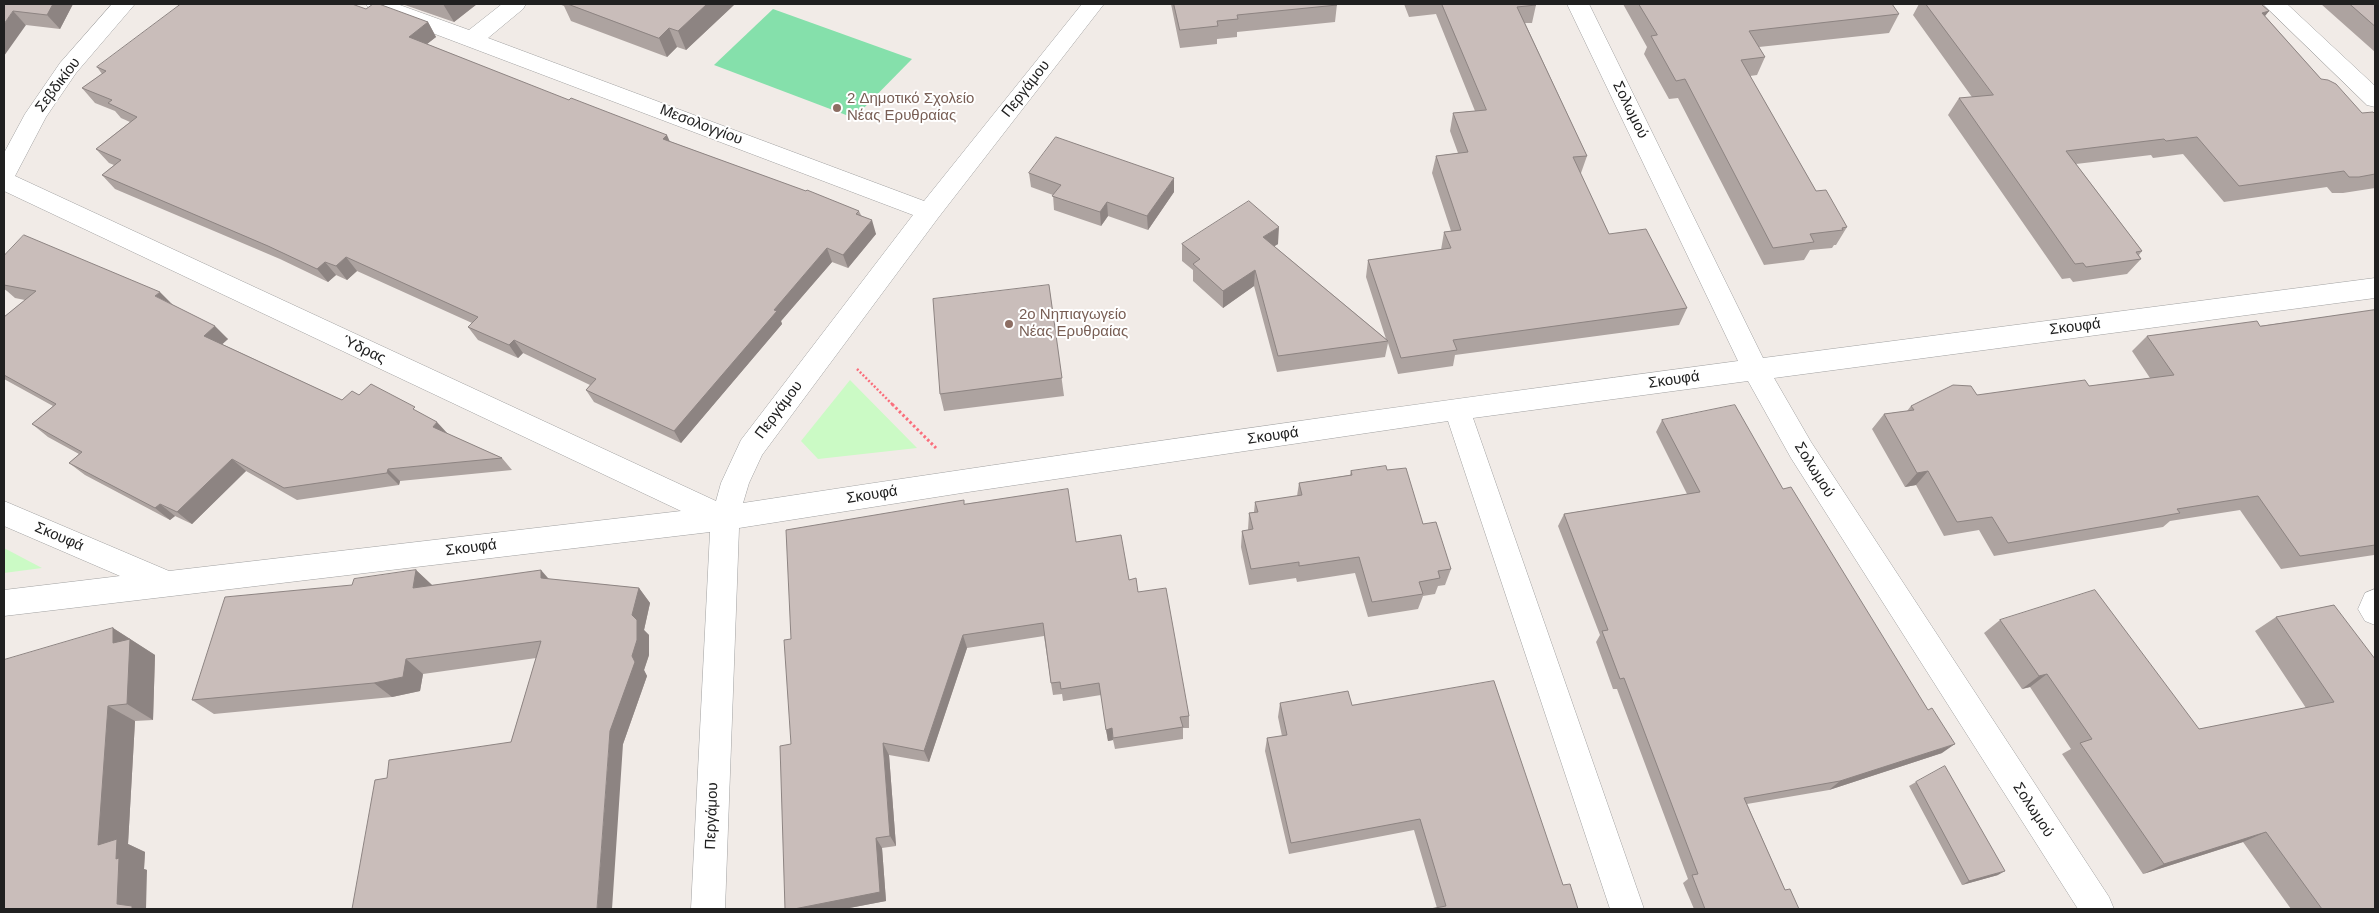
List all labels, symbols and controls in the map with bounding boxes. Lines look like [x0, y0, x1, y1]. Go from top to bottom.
street label: Σεβδικίου [32, 54, 84, 116]
street label: Περγάμου [998, 57, 1054, 121]
street label: Σολωμού [1608, 78, 1652, 142]
place label: 2 Δημοτικό Σχολείο Νέας Ερυθραίας [847, 90, 974, 125]
street label: Μεσολογγίου [657, 101, 745, 149]
marker: 2 Δημοτικό Σχολείο Νέας Ερυθραίας [831, 102, 843, 114]
place label: 2ο Νηπιαγωγείο Νέας Ερυθραίας [1019, 306, 1128, 341]
street label: Σκουφά [2048, 315, 2102, 339]
marker: 2ο Νηπιαγωγείο Νέας Ερυθραίας [1003, 318, 1015, 330]
street label: Ύδρας [340, 332, 388, 368]
street label: Σκουφά [1647, 368, 1701, 392]
street label: Περγάμου [752, 378, 806, 442]
street label: Σκουφά [1246, 424, 1300, 448]
street label: Σολωμού [1790, 439, 1838, 501]
street label: Σκουφά [845, 482, 899, 508]
street label: Σκουφά [32, 519, 86, 555]
street label: Σκουφά [444, 536, 498, 560]
street label: Σολωμού [2009, 779, 2057, 841]
street label: Περγάμου [702, 782, 722, 850]

